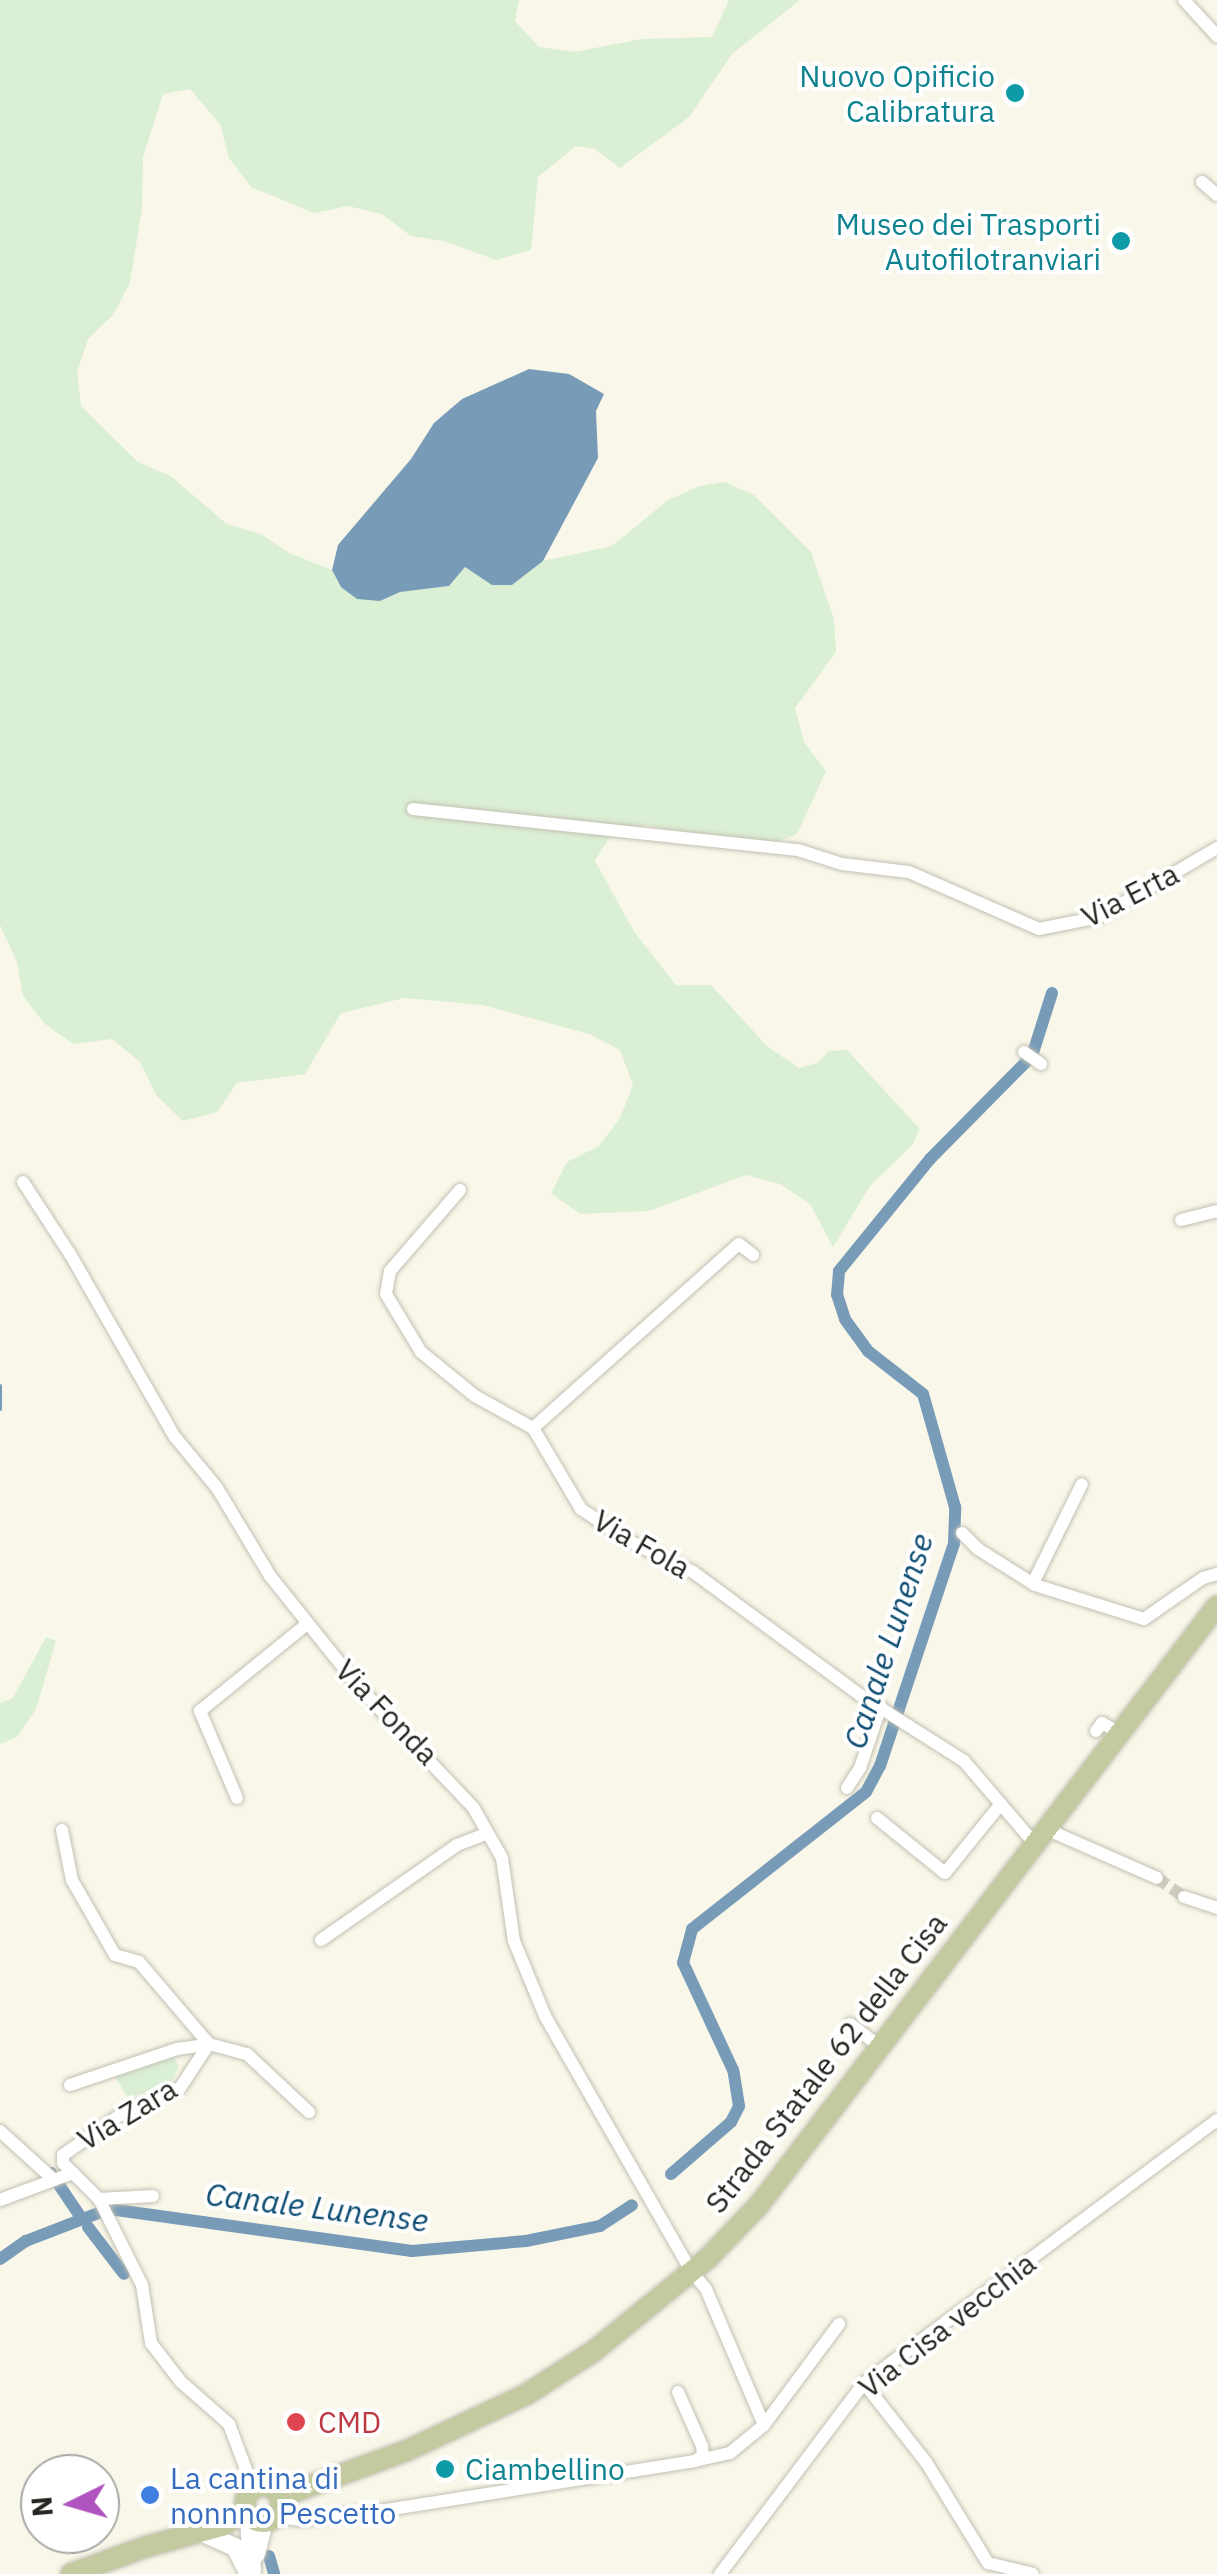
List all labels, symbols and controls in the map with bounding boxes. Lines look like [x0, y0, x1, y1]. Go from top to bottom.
place label: Nuovo Opificio Calibratura [799, 58, 995, 128]
marker: Nuovo Opificio Calibratura [1004, 82, 1026, 104]
place label: Museo dei Trasporti Autofilotranviari [836, 206, 1101, 276]
marker: Museo dei Trasporti Autofilotranviari [1110, 230, 1132, 252]
street label: Via Erta [1075, 855, 1185, 935]
street label: Via Fola [587, 1502, 697, 1586]
water label: Canale Lunense [835, 1529, 941, 1753]
street label: Via Fonda [328, 1652, 446, 1772]
street label: Strada Statale 62 della Cisa [698, 1906, 954, 2220]
street label: Via Zara [71, 2070, 183, 2158]
water label: Canale Lunense [204, 2174, 430, 2240]
street label: Via Cisa vecchia [851, 2245, 1043, 2405]
place label: CMD [318, 2404, 381, 2440]
marker: CMD [283, 2409, 309, 2435]
place label: Ciambellino [465, 2451, 625, 2487]
north arrow [20, 2454, 120, 2554]
marker: Ciambellino [434, 2458, 456, 2480]
place label: La cantina di nonnno Pescetto [170, 2460, 396, 2530]
marker: La cantina di nonnno Pescetto [139, 2484, 161, 2506]
text: N [22, 2495, 61, 2518]

